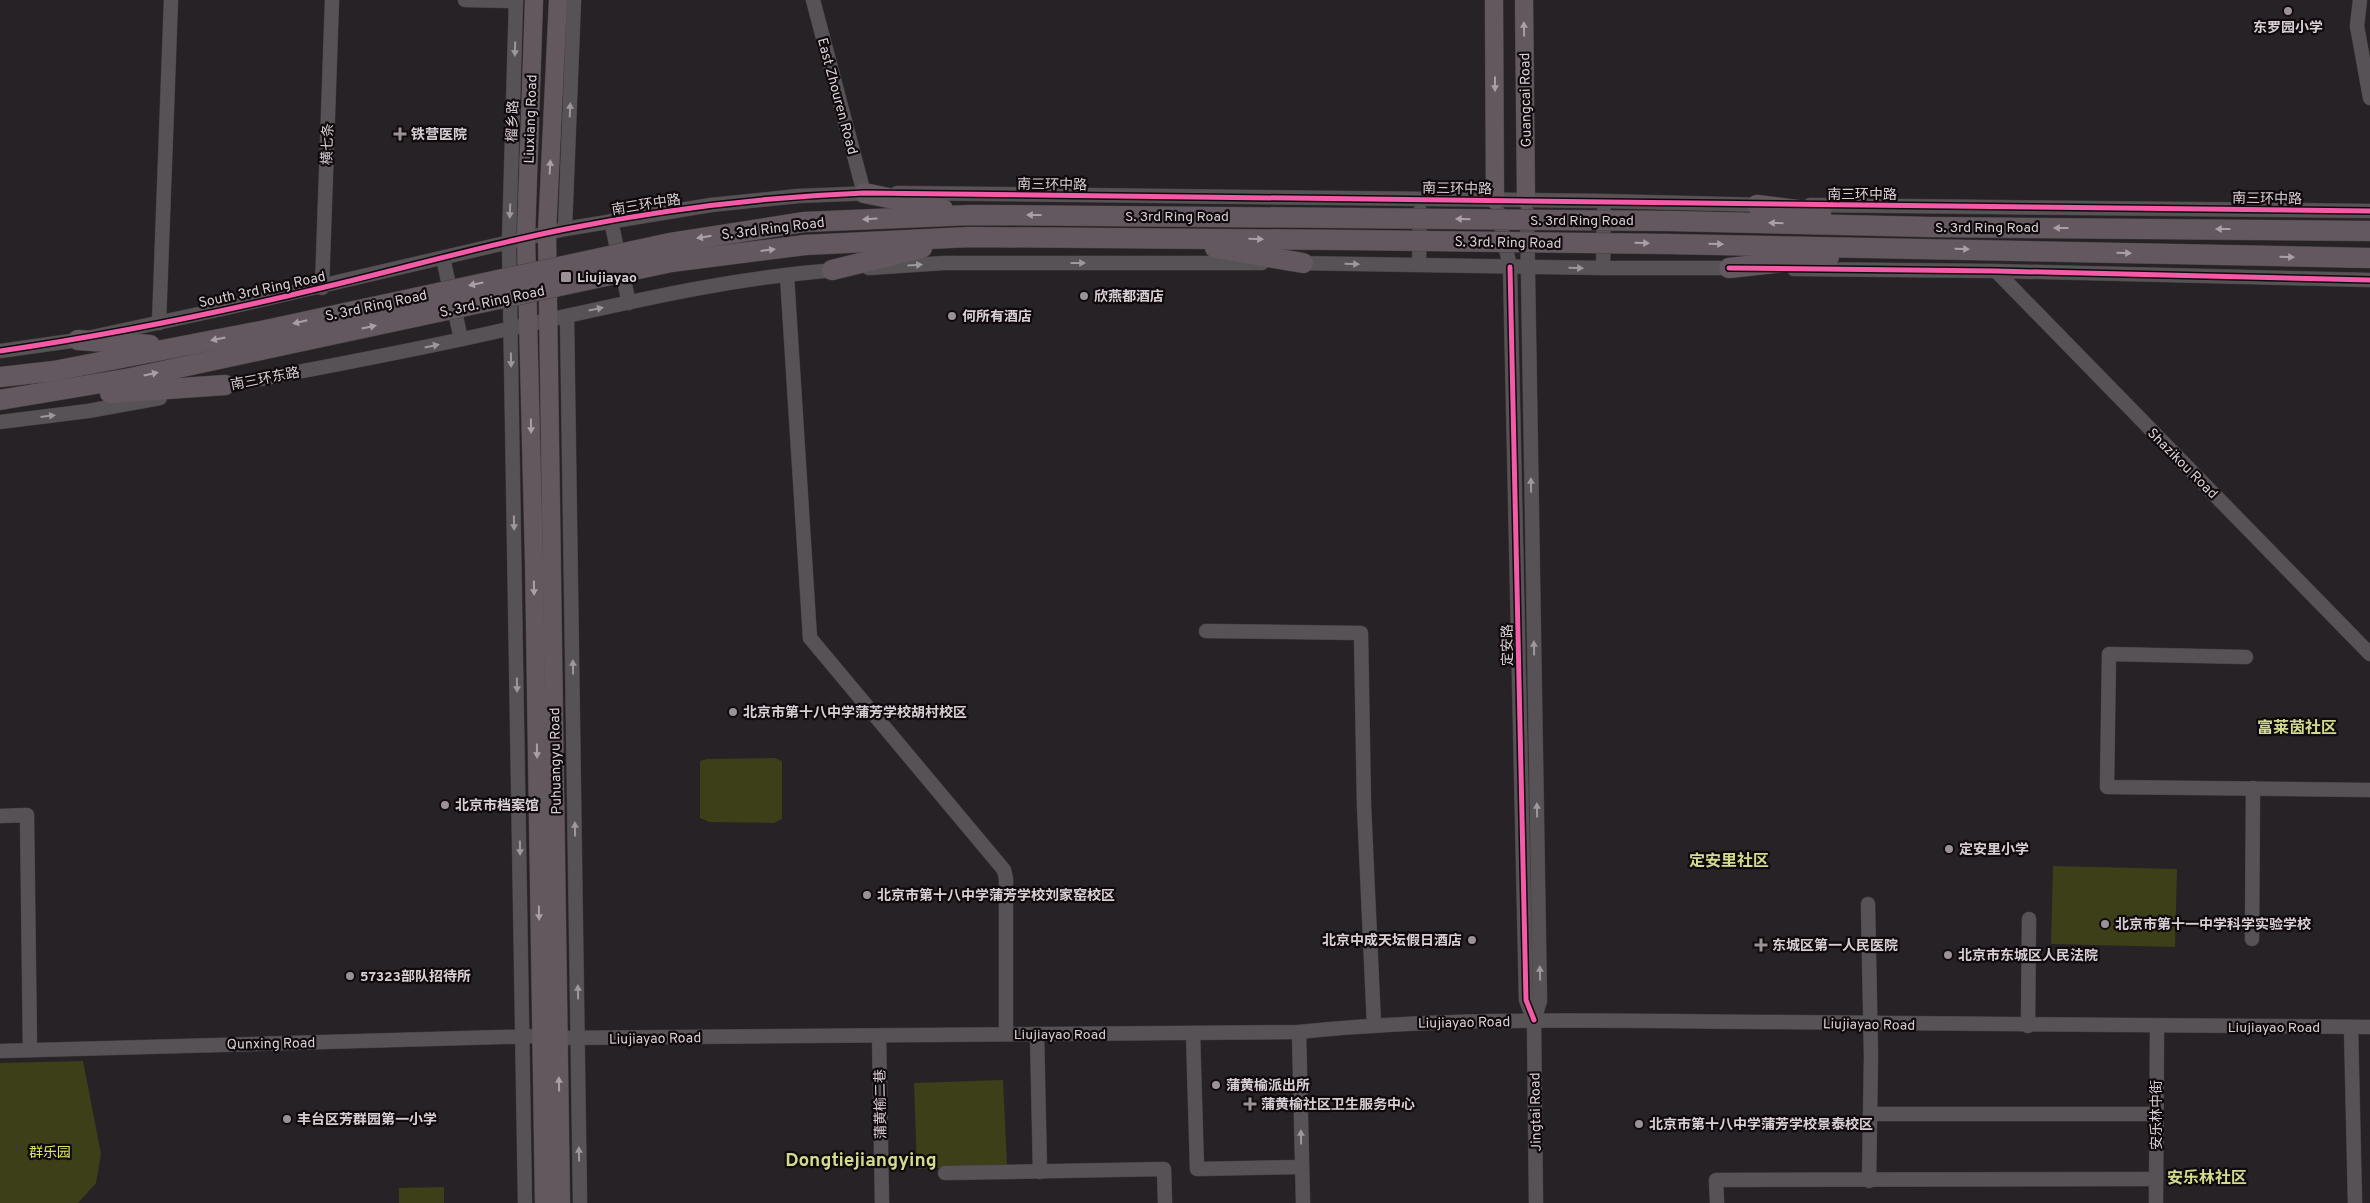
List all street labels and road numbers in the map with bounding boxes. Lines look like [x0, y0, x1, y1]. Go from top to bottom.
street label: East Zhouren Road [813, 36, 860, 157]
street label: Guangcai Road [1517, 53, 1536, 147]
street label: Liuxiang Road [521, 74, 542, 164]
street label: 榴乡路 [504, 100, 523, 142]
street label: 横七条 [319, 123, 338, 165]
street label: 南三环中路 [1017, 176, 1087, 195]
street label: 南三环中路 [1422, 180, 1492, 199]
street label: 南三环中路 [1827, 187, 1897, 204]
street label: 南三环中路 [2232, 190, 2302, 209]
street label: 南三环中路 [610, 192, 682, 219]
street label: S. 3rd Ring Road [1125, 209, 1229, 226]
street label: S. 3rd Ring Road [1530, 213, 1634, 230]
street label: S. 3rd Ring Road [721, 215, 826, 244]
street label: S. 3rd Ring Road [1935, 220, 2039, 237]
street label: S. 3rd. Ring Road [1454, 234, 1562, 253]
street label: South 3rd Ring Road [197, 269, 327, 312]
street label: S. 3rd. Ring Road [438, 283, 546, 322]
street label: S. 3rd Ring Road [324, 287, 429, 326]
street label: 南三环东路 [229, 364, 301, 394]
street label: Shazikou Road [2143, 425, 2221, 503]
street label: 定安路 [1500, 624, 1517, 666]
street label: Puhuangyu Road [547, 707, 566, 815]
street label: Liujiayao Road [1418, 1014, 1510, 1033]
street label: Liujiayao Road [1823, 1016, 1915, 1035]
street label: Liujiayao Road [2228, 1020, 2320, 1037]
street label: Liujiayao Road [1014, 1027, 1106, 1044]
street label: Liujiayao Road [609, 1030, 701, 1049]
street label: Qunxing Road [227, 1035, 316, 1054]
street label: 蒲黄榆二巷 [871, 1069, 891, 1139]
street label: Jingtai Road [1527, 1072, 1546, 1152]
street label: 安乐林中街 [2149, 1080, 2166, 1150]

